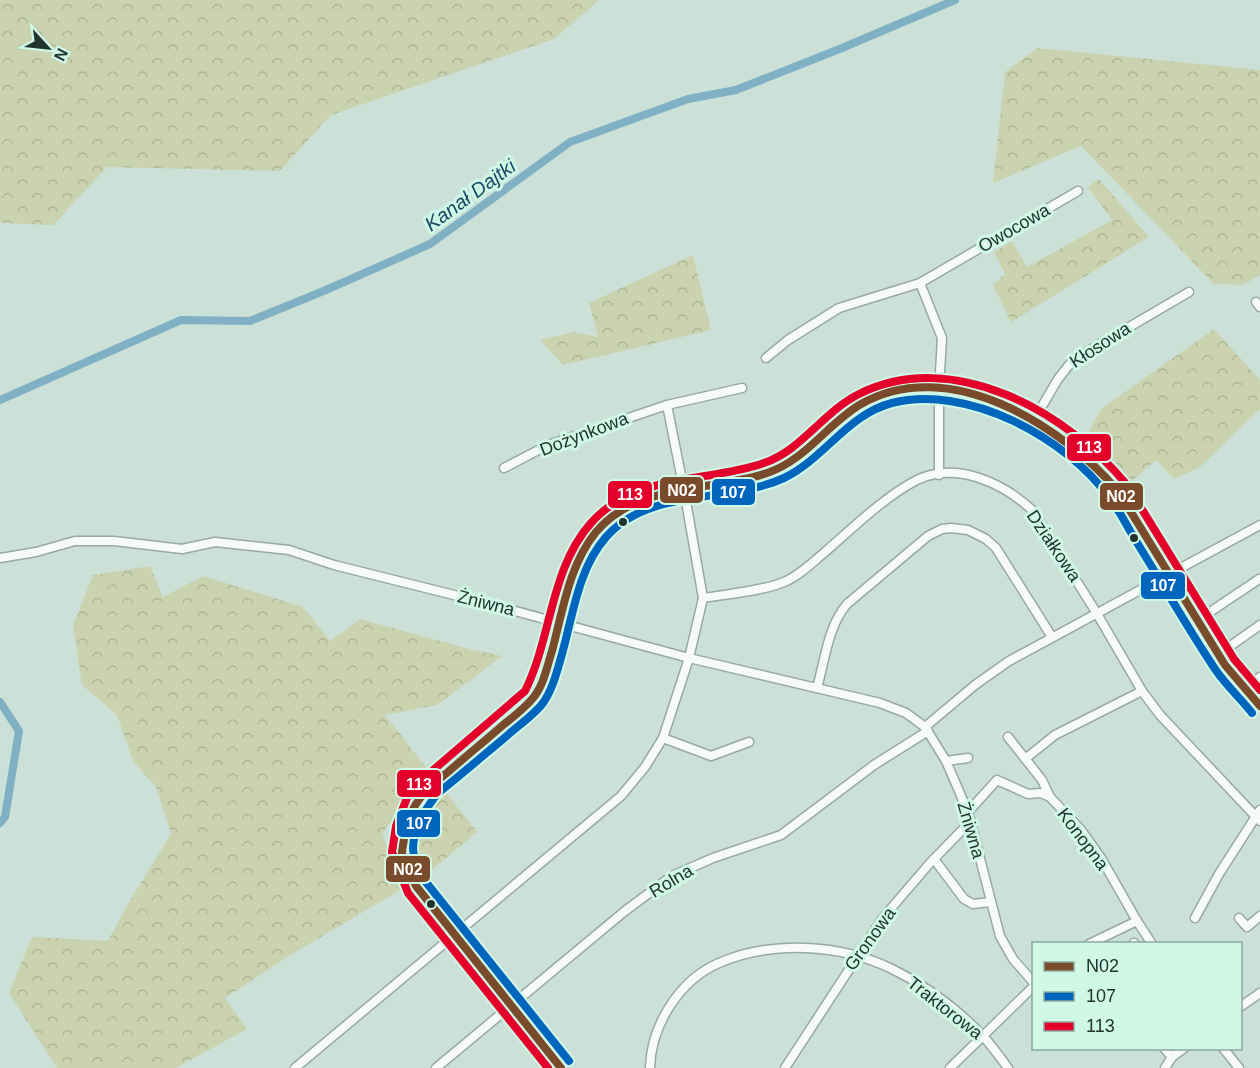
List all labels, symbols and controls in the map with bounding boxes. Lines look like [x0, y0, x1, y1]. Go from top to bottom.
north arrow [18, 18, 78, 78]
text: N [51, 46, 71, 64]
water label: Kanał Dajtki [420, 154, 520, 235]
street label: Owocowa [975, 199, 1054, 256]
street label: Kłosowa [1066, 318, 1135, 372]
street label: Dożynkowa [537, 408, 632, 460]
line badge: 113 [1066, 433, 1112, 462]
text: 113 [1076, 439, 1102, 456]
line badge: N02 [659, 476, 704, 504]
line badge: 107 [711, 478, 756, 506]
line badge: 113 [607, 480, 653, 509]
text: N02 [667, 482, 697, 499]
line badge: N02 [1099, 482, 1144, 511]
text: 107 [720, 484, 746, 501]
text: 113 [617, 486, 643, 503]
text: N02 [1106, 488, 1136, 505]
street label: Działkowa [1023, 506, 1086, 586]
unlabelled marker [617, 516, 629, 528]
unlabelled marker [1128, 532, 1140, 544]
line badge: 107 [1140, 571, 1186, 600]
text: 107 [1150, 577, 1176, 594]
street label: Żniwna [455, 586, 518, 620]
line badge: 113 [396, 769, 442, 798]
text: 113 [406, 776, 432, 793]
street label: Żniwna [953, 799, 989, 862]
street label: Konopna [1053, 804, 1113, 875]
line badge: 107 [396, 809, 441, 838]
text: 107 [406, 815, 432, 832]
line badge: N02 [385, 855, 431, 883]
street label: Rolna [646, 860, 697, 902]
text: N02 [393, 861, 423, 878]
unlabelled marker [425, 898, 437, 910]
street label: Gronowa [840, 903, 900, 974]
legend [1032, 942, 1242, 1050]
text: N02 [1086, 956, 1119, 976]
street label: Traktorowa [904, 973, 987, 1044]
text: 107 [1086, 986, 1116, 1006]
text: 113 [1086, 1016, 1115, 1036]

